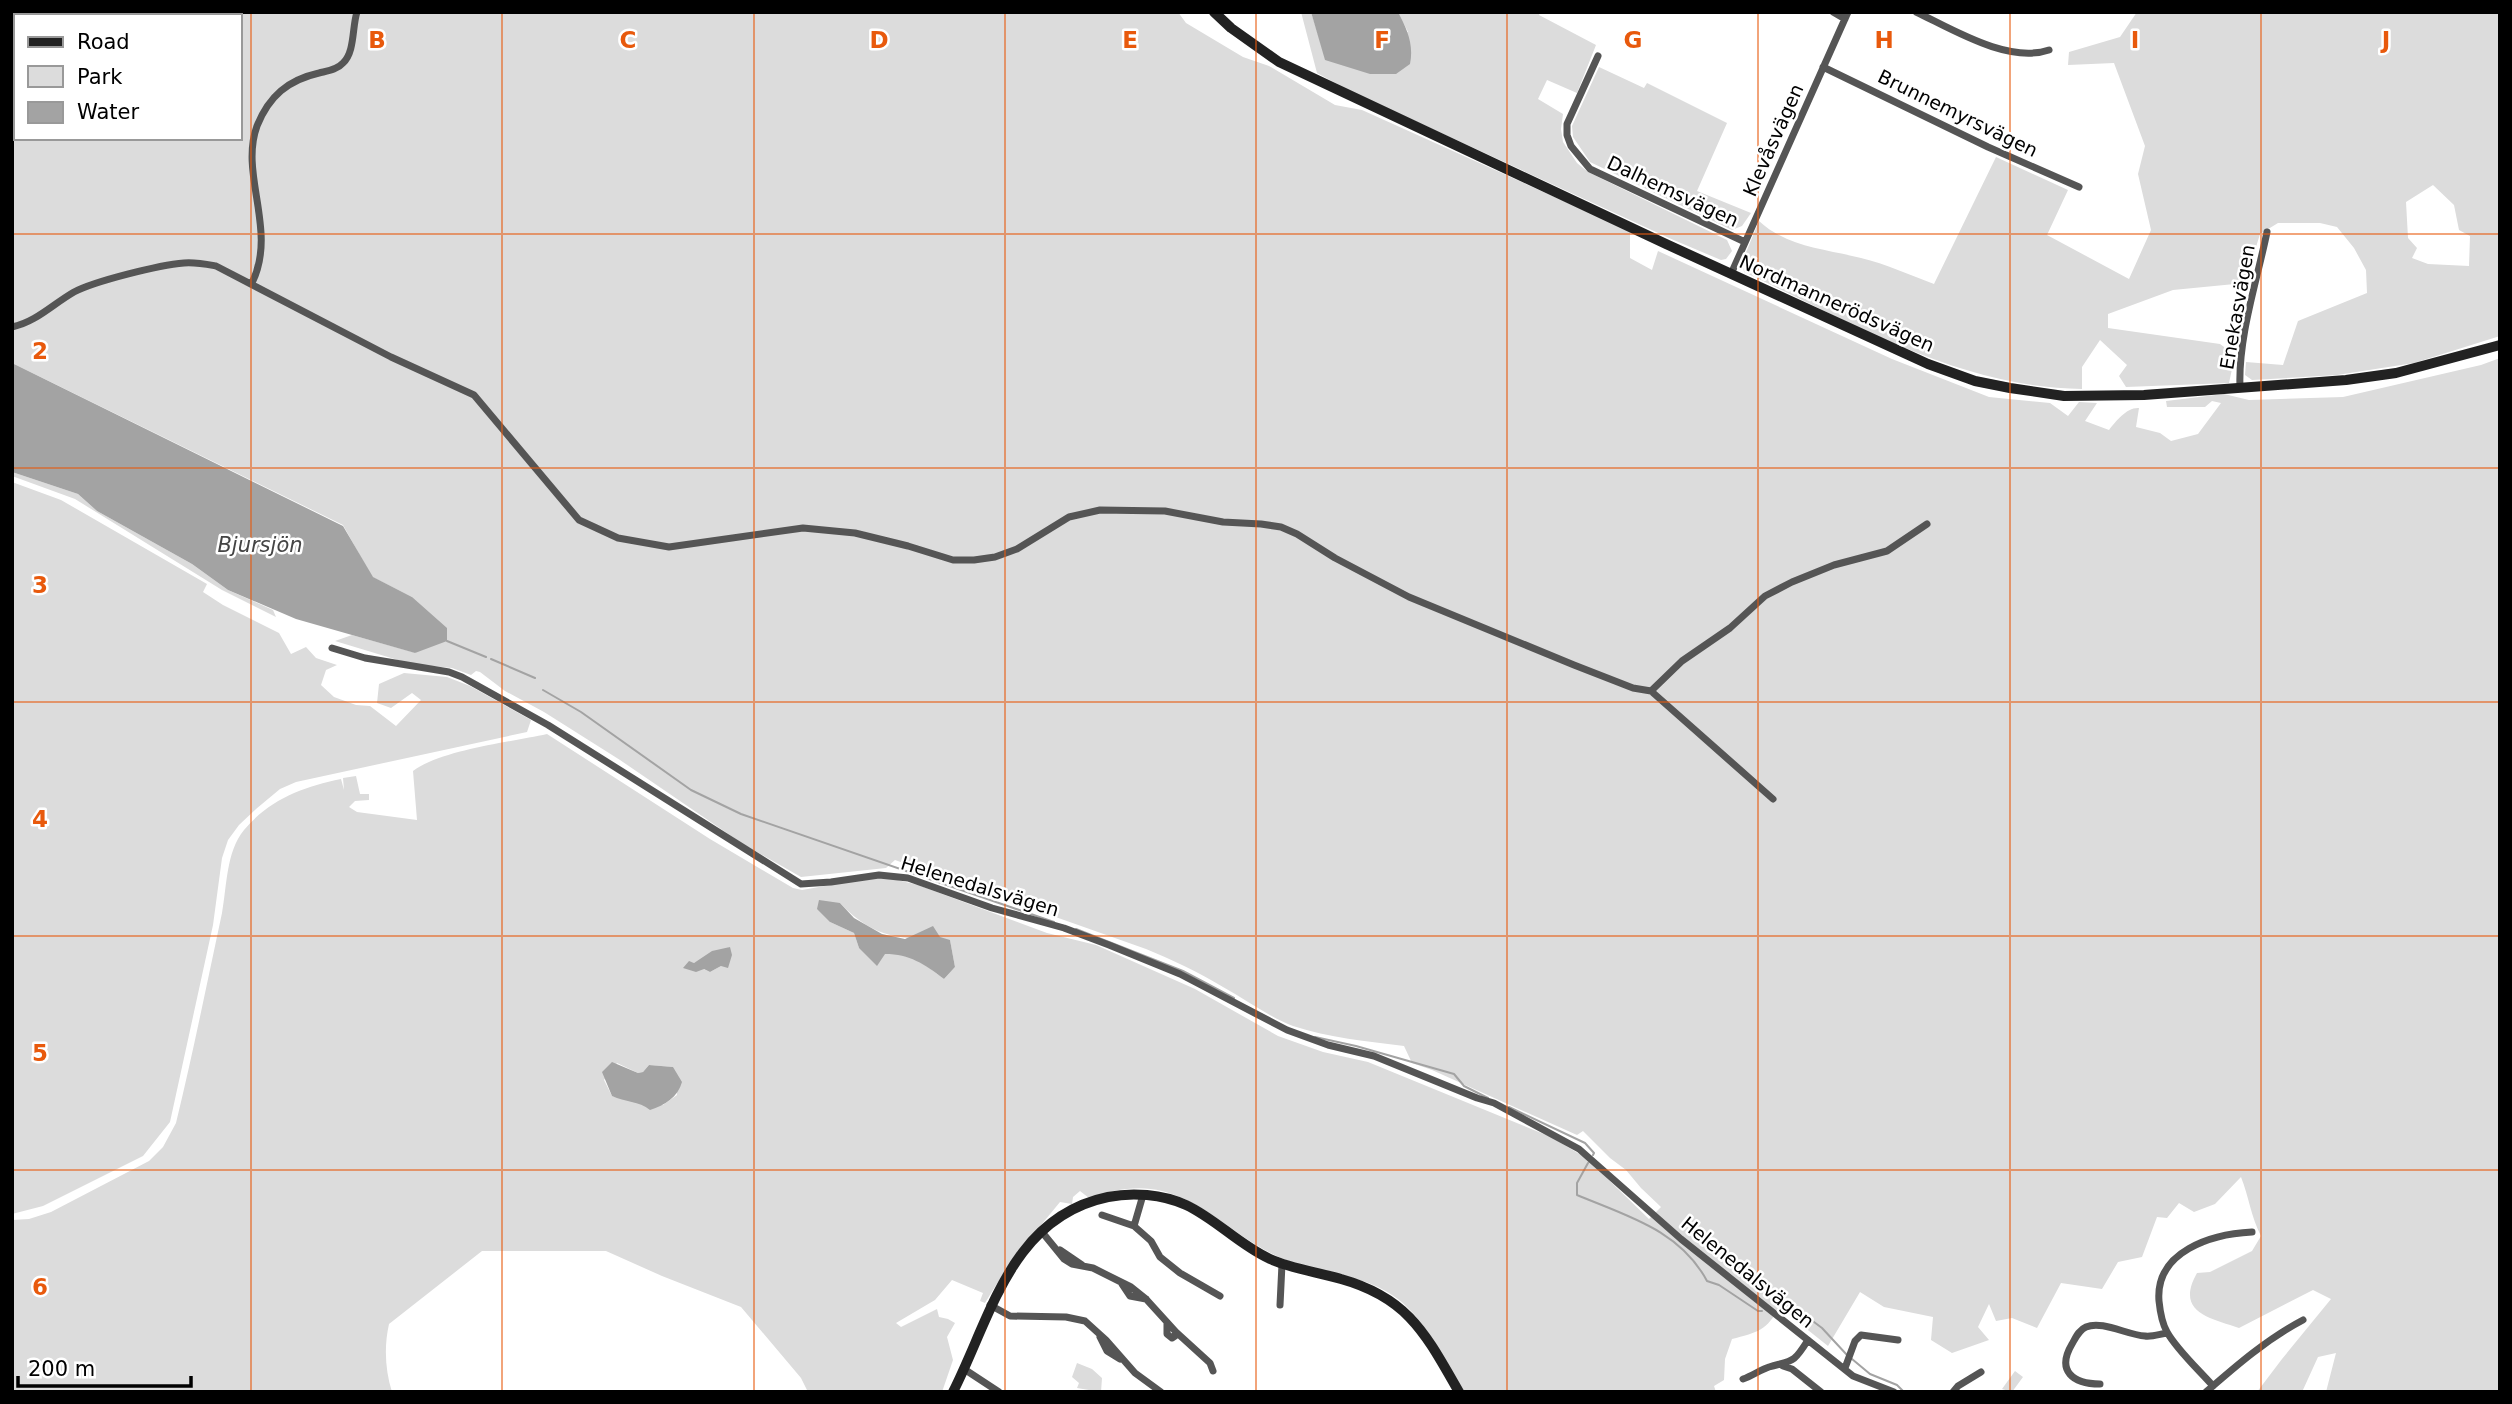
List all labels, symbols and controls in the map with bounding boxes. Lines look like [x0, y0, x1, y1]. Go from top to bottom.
legend [14, 14, 242, 140]
text: B [368, 27, 386, 53]
text: C [620, 27, 636, 53]
text: D [869, 27, 889, 53]
text: E [1122, 27, 1138, 53]
text: F [1374, 27, 1390, 53]
text: G [1624, 27, 1642, 53]
text: H [1874, 27, 1894, 53]
text: I [2131, 27, 2139, 53]
text: J [2380, 27, 2390, 53]
text: Road [77, 30, 130, 54]
text: Park [77, 65, 123, 89]
street label: Brunnemyrsvägen [1875, 65, 2041, 161]
street label: Klevåsvägen [1738, 80, 1808, 200]
text: Water [77, 100, 139, 124]
street label: Dalhemsvägen [1604, 151, 1742, 231]
street label: Enekasvägen [2215, 243, 2259, 371]
street label: Nordmannerödsvägen [1736, 250, 1938, 356]
text: 2 [32, 338, 48, 364]
water label: Bjursjön [217, 533, 303, 557]
text: 3 [32, 572, 48, 598]
text: 4 [32, 806, 48, 832]
street label: Helenedalsvägen [898, 851, 1062, 921]
text: 5 [32, 1040, 48, 1066]
street label: Helenedalsvägen [1677, 1212, 1819, 1332]
text: 6 [32, 1274, 48, 1300]
scale bar [18, 1344, 191, 1388]
text: 200 m [28, 1357, 95, 1381]

